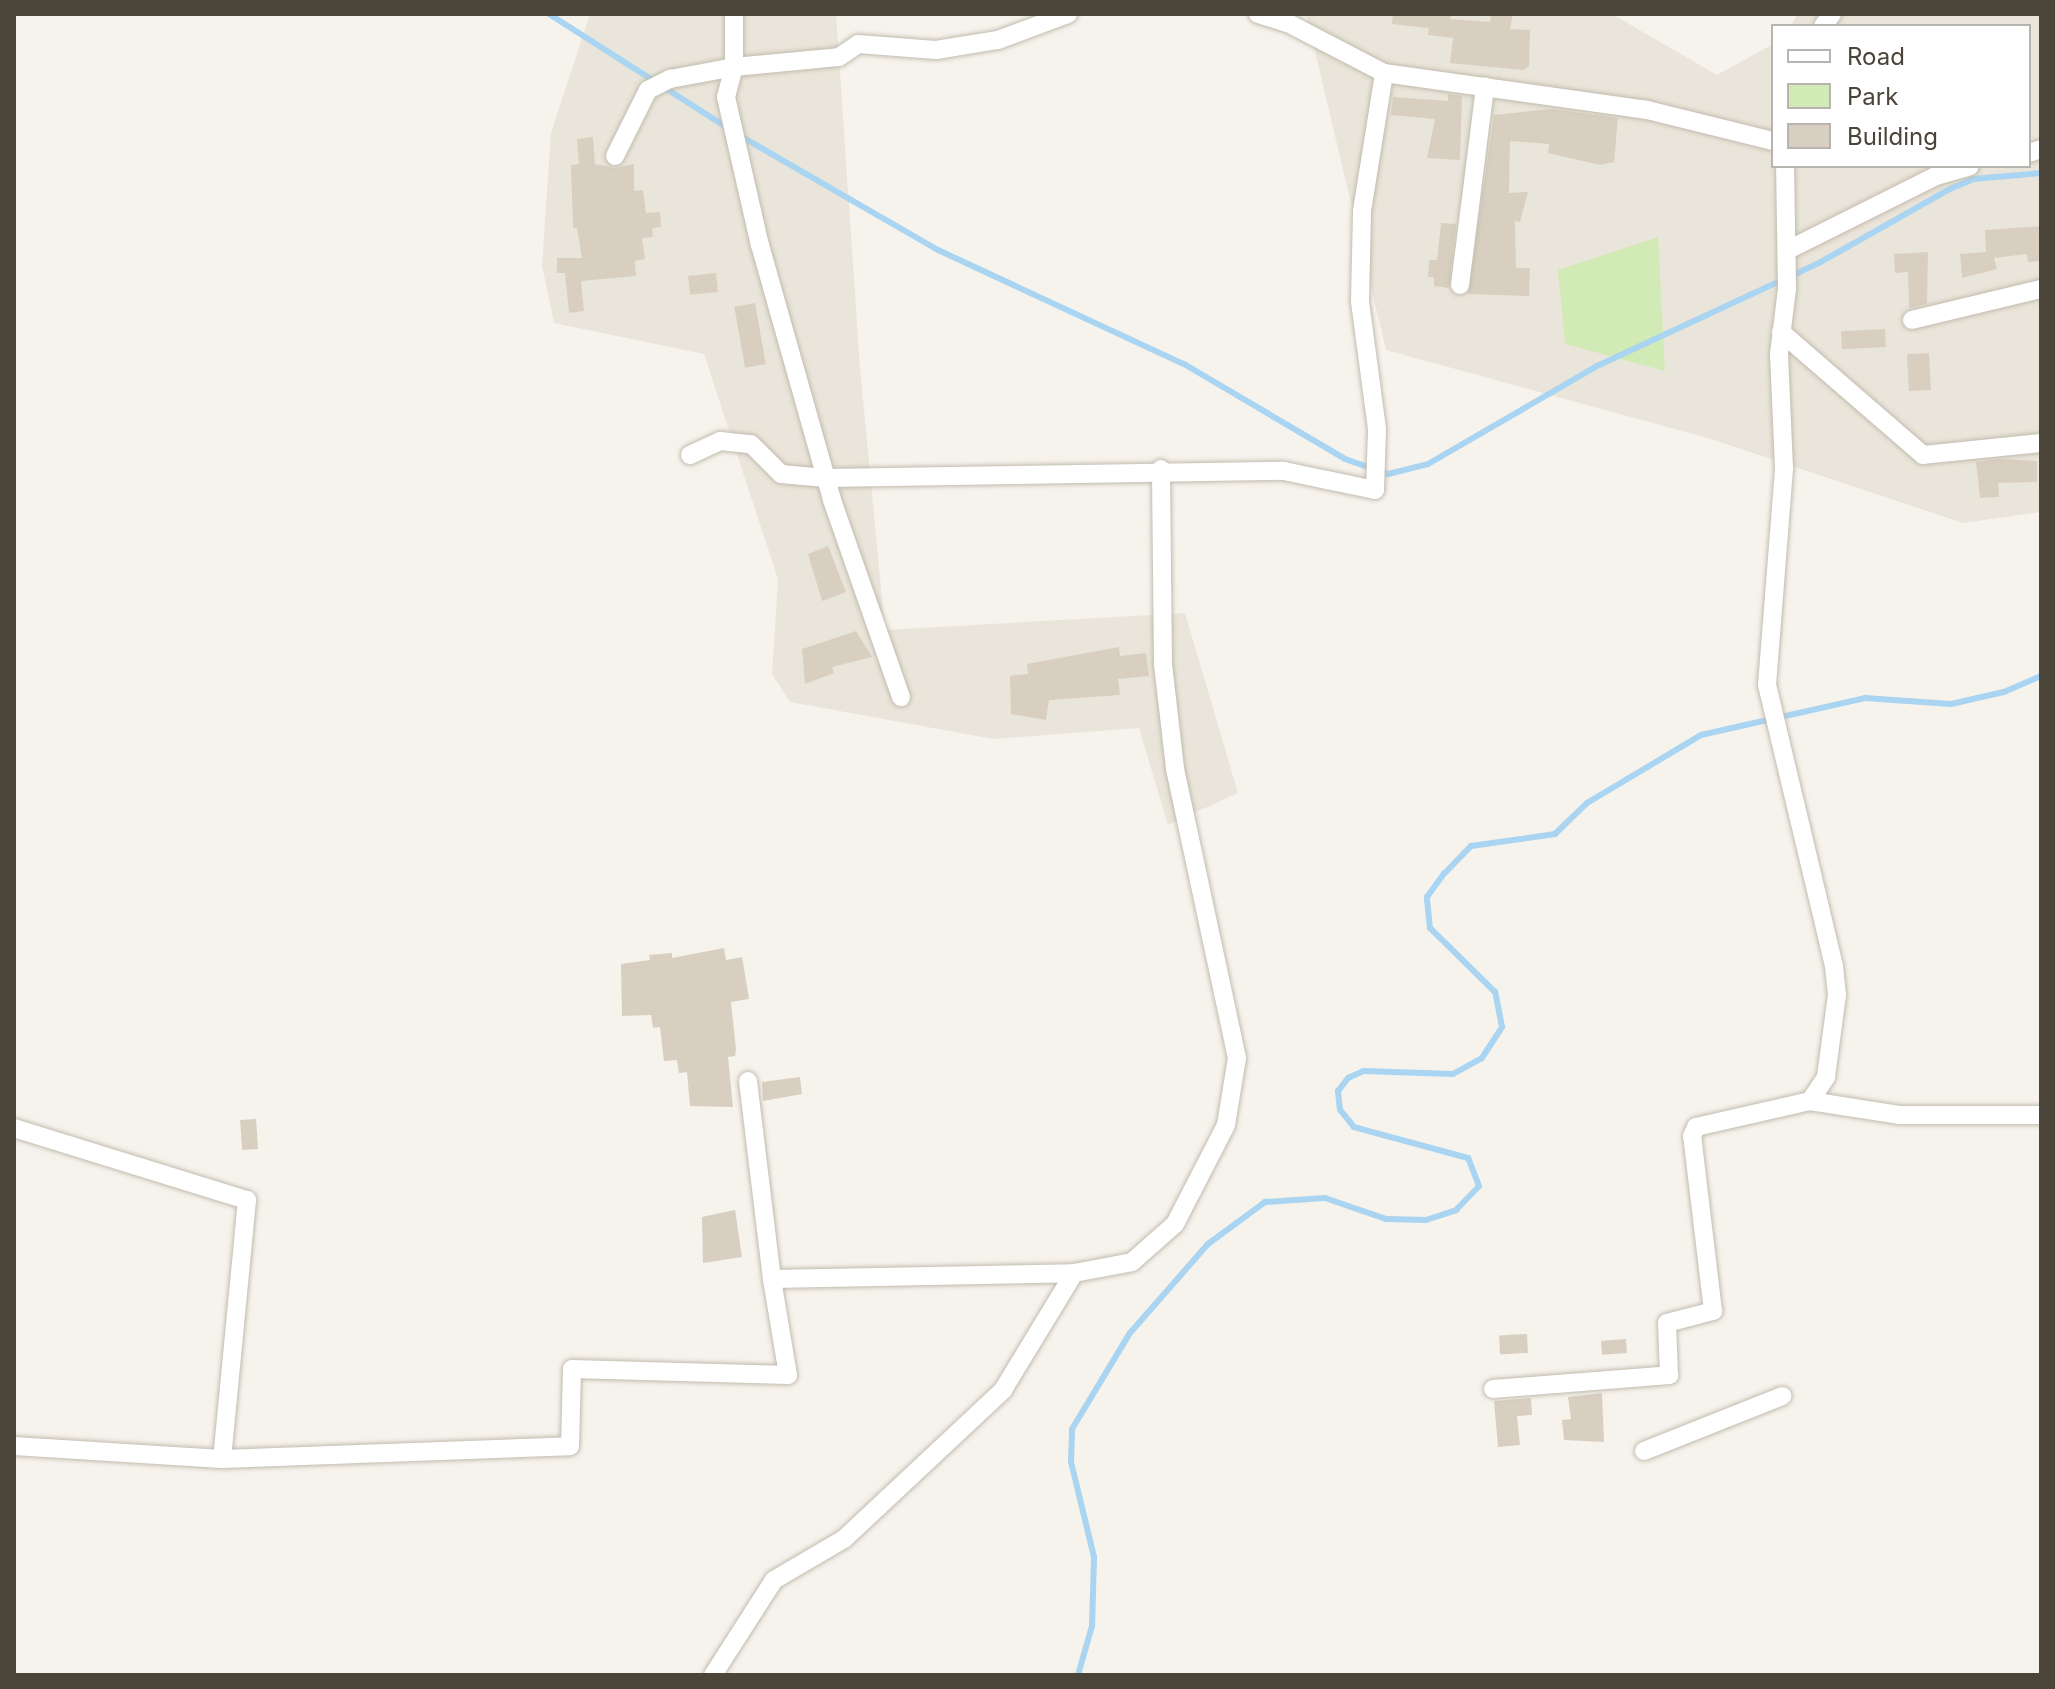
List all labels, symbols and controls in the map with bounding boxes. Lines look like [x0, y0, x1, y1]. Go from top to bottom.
legend [1771, 24, 2031, 168]
text: Road [1847, 42, 1905, 71]
text: Park [1847, 82, 1898, 111]
text: Building [1847, 122, 1938, 151]

